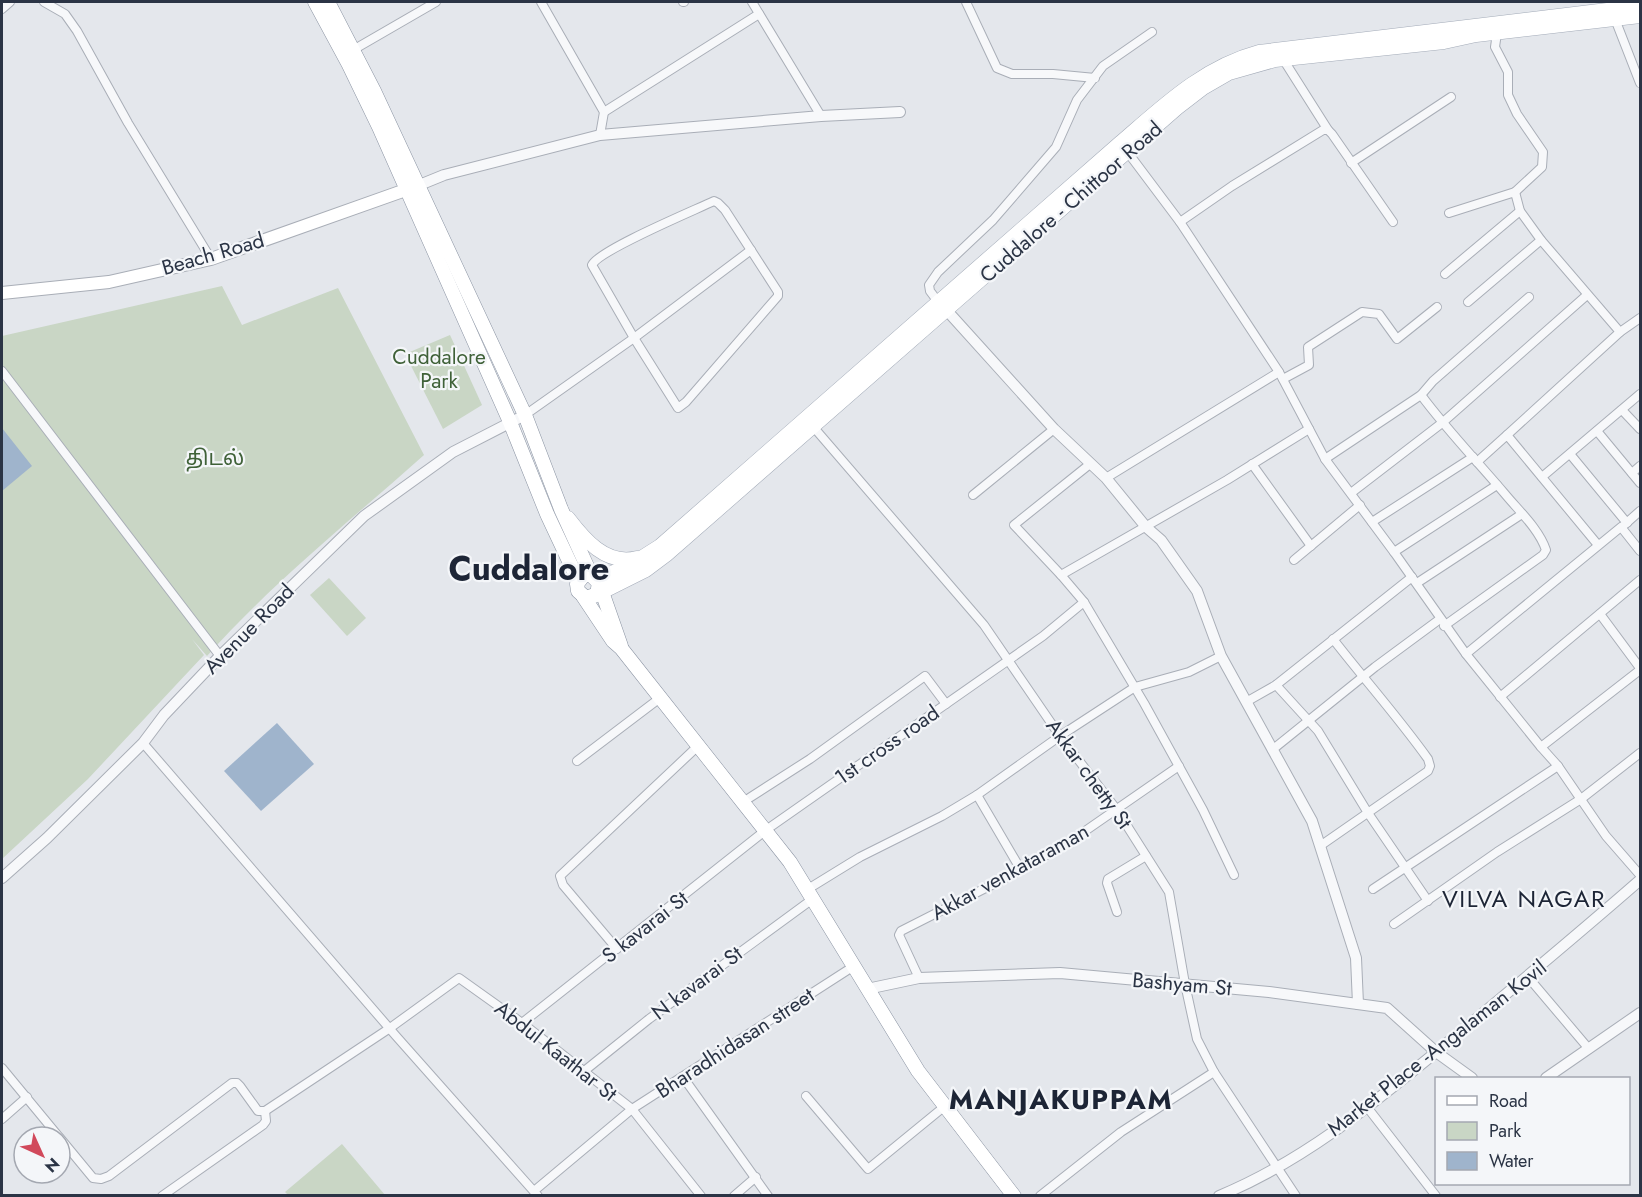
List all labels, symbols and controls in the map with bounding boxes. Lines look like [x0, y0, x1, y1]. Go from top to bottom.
street label: Cuddalore - Chittoor Road [973, 114, 1169, 290]
street label: Beach Road [158, 225, 268, 283]
park label: Cuddalore Park [392, 342, 486, 396]
park label: திடல் [186, 443, 244, 473]
district label: Cuddalore [449, 545, 609, 592]
street label: Avenue Road [197, 577, 301, 681]
street label: 1st cross road [829, 698, 945, 792]
street label: Akkar chetty St [1039, 713, 1139, 835]
street label: Akkar venkataraman [926, 816, 1094, 928]
district label: VILVA NAGAR [1442, 881, 1606, 916]
street label: S kavarai St [596, 884, 694, 970]
street label: N kavarai St [645, 939, 749, 1027]
street label: Market Place -Angalaman Kovil [1321, 953, 1553, 1143]
street label: Bashyam St [1131, 965, 1233, 1003]
street label: Bharadhidasan street [650, 980, 820, 1106]
street label: Abdul Kaathar St [488, 994, 624, 1108]
legend [1435, 1077, 1630, 1185]
district label: MANJAKUPPAM [949, 1080, 1173, 1119]
text: Road [1489, 1088, 1528, 1114]
text: Park [1489, 1118, 1521, 1144]
north arrow [12, 1125, 72, 1185]
text: Water [1489, 1148, 1534, 1174]
text: N [40, 1153, 65, 1178]

